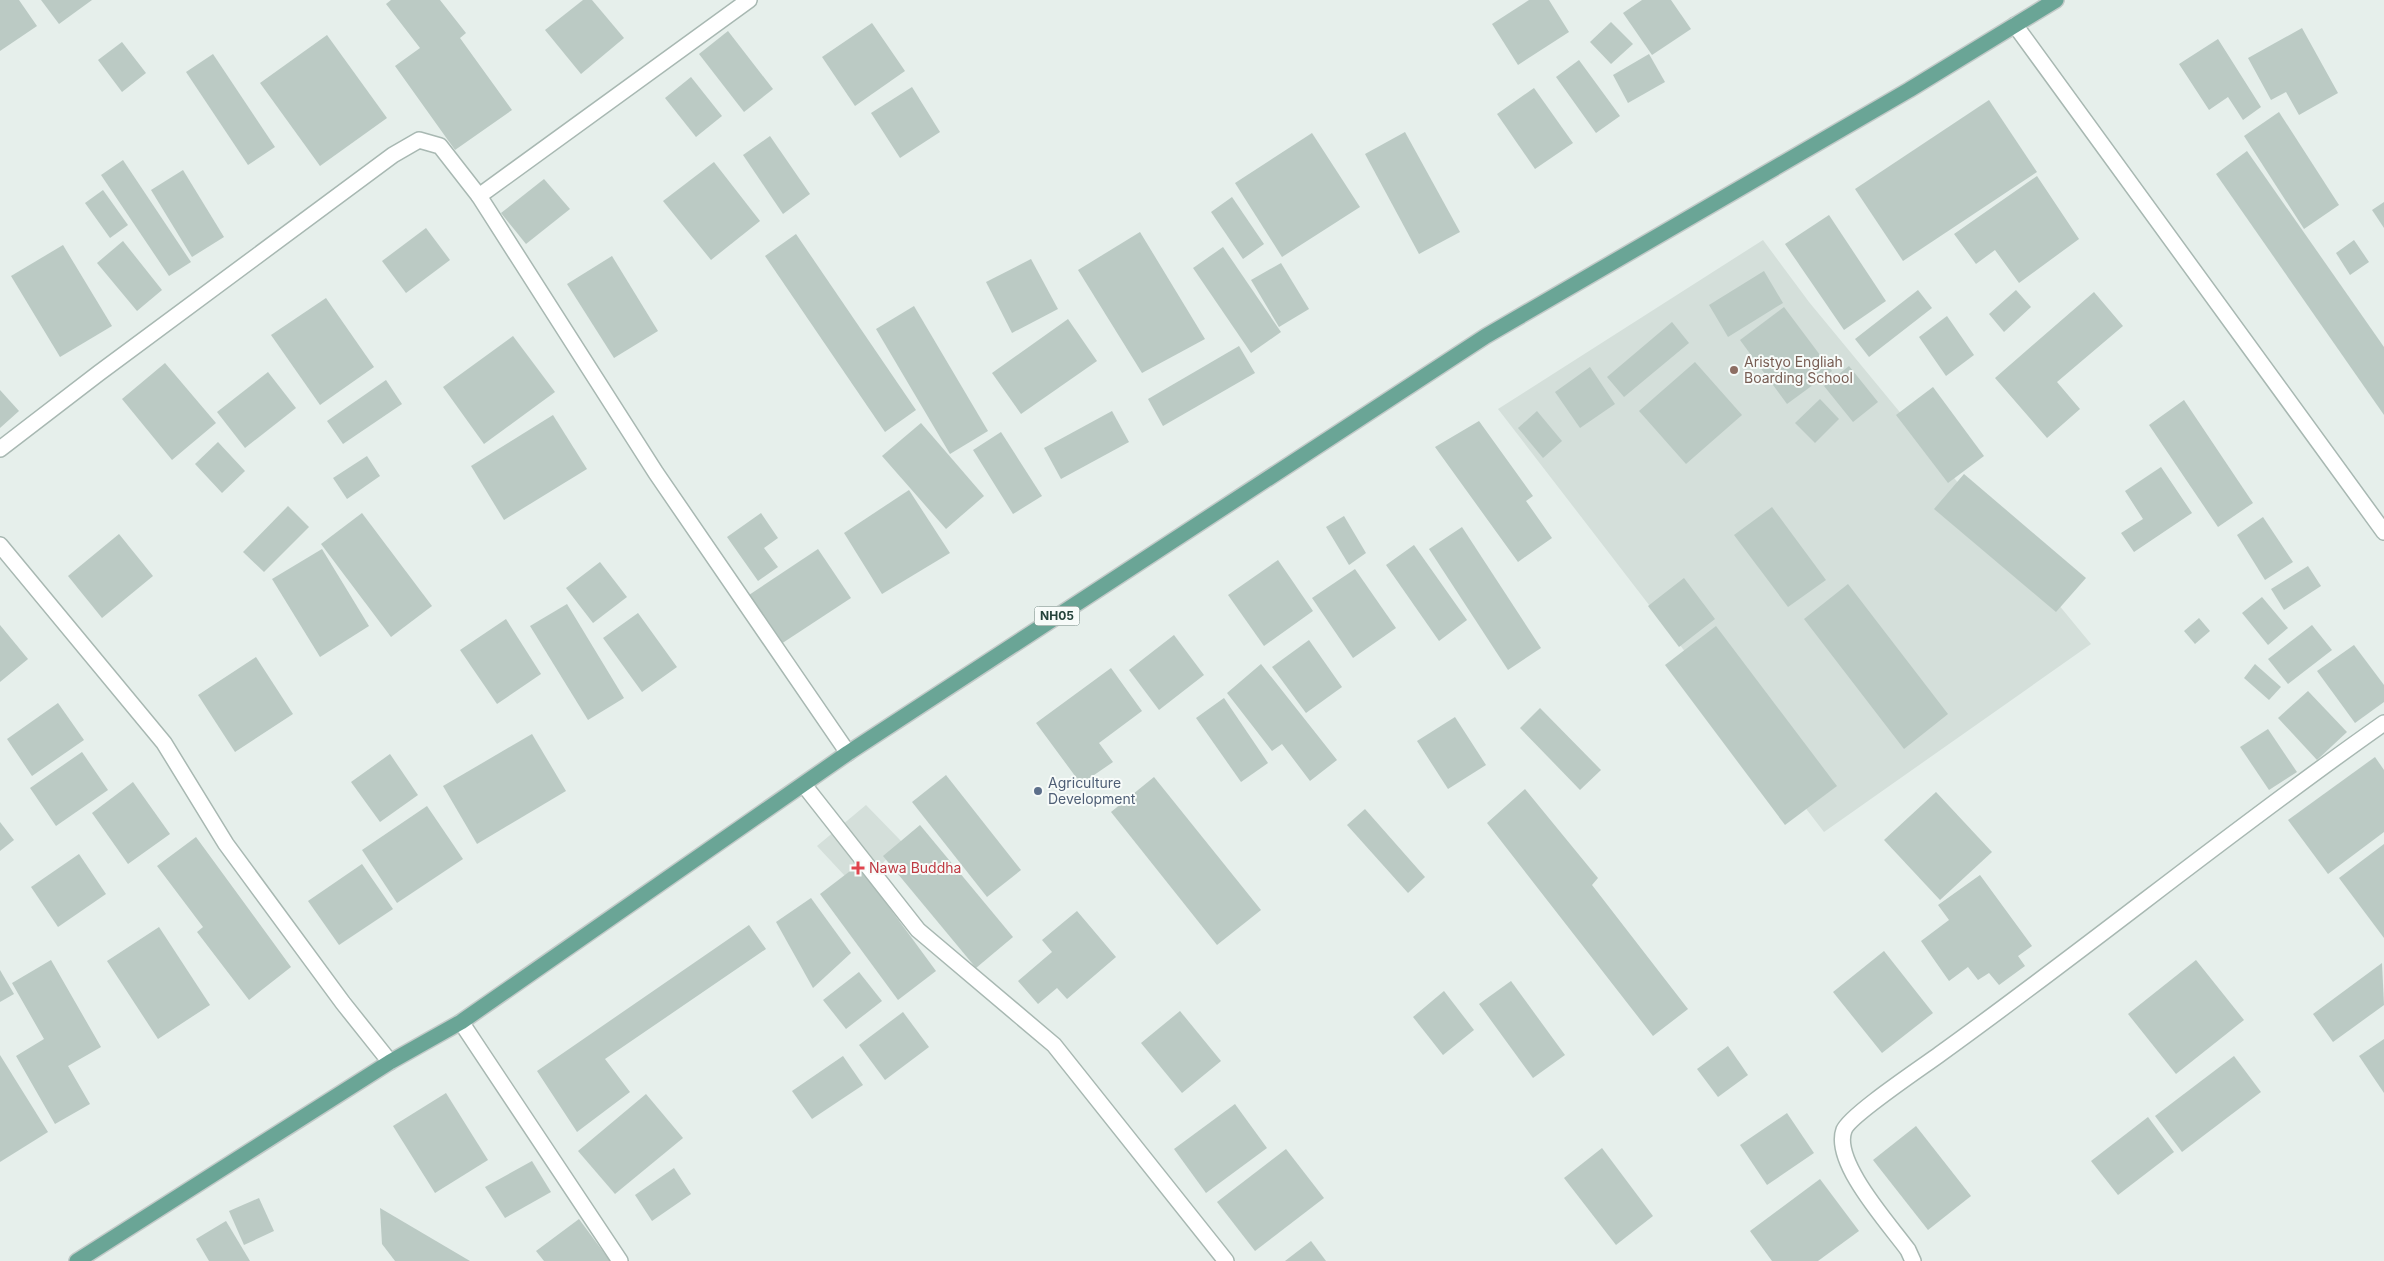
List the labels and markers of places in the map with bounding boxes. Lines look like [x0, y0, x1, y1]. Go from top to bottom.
place label: Aristyo Engliah Boarding School [1744, 353, 1853, 386]
marker: Aristyo Engliah Boarding School [1728, 364, 1740, 376]
place label: Agriculture Development [1048, 774, 1136, 807]
marker: Agriculture Development [1032, 785, 1044, 797]
place label: Nawa Buddha [869, 859, 961, 876]
marker: Nawa Buddha [851, 861, 865, 875]

